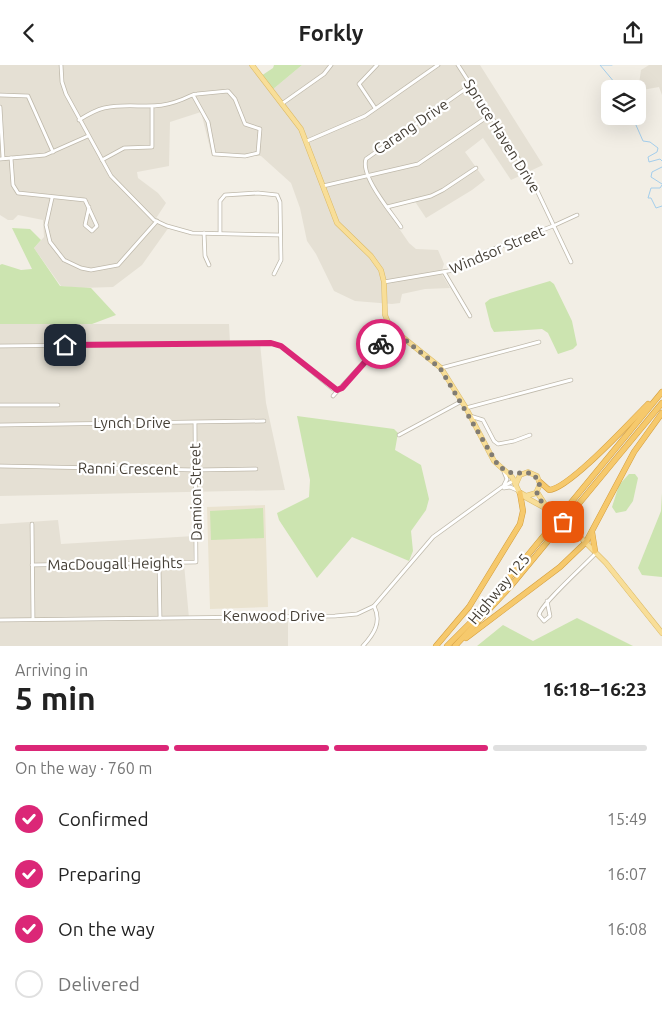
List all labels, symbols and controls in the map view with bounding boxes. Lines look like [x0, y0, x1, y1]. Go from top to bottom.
icon: back [15, 19, 43, 47]
icon: share [619, 19, 647, 47]
text: Forkly [299, 20, 363, 45]
street label: Spruce Haven Drive [461, 76, 544, 196]
map controls [601, 80, 646, 125]
button: layers [601, 80, 646, 125]
street label: Carang Drive [370, 95, 451, 158]
street label: Windsor Street [447, 222, 547, 277]
courier [356, 319, 406, 369]
pin [44, 324, 86, 366]
icon: bike [367, 330, 395, 358]
icon: home [51, 331, 79, 359]
street label: Lynch Drive [93, 414, 171, 431]
street label: Damion Street [186, 443, 205, 541]
street label: Ranni Crescent [78, 459, 179, 478]
pin [542, 501, 584, 543]
icon: bag [549, 508, 577, 536]
street label: Highway 125 [464, 550, 533, 627]
street label: MacDougall Heights [47, 554, 183, 573]
street label: Kenwood Drive [223, 607, 325, 624]
text: Arriving in [15, 661, 88, 679]
text: 16:18–16:23 [542, 678, 647, 700]
text: 5 min [15, 680, 96, 716]
text: On the way · 760 m [15, 759, 152, 777]
icon: check [15, 805, 43, 833]
text: Confirmed [58, 808, 149, 830]
text: 15:49 [607, 810, 647, 828]
icon: check [15, 860, 43, 888]
text: Preparing [58, 863, 142, 885]
text: 16:07 [607, 865, 647, 883]
icon: check [15, 915, 43, 943]
text: On the way [58, 918, 155, 940]
text: 16:08 [607, 920, 647, 938]
text: Delivered [58, 973, 140, 995]

